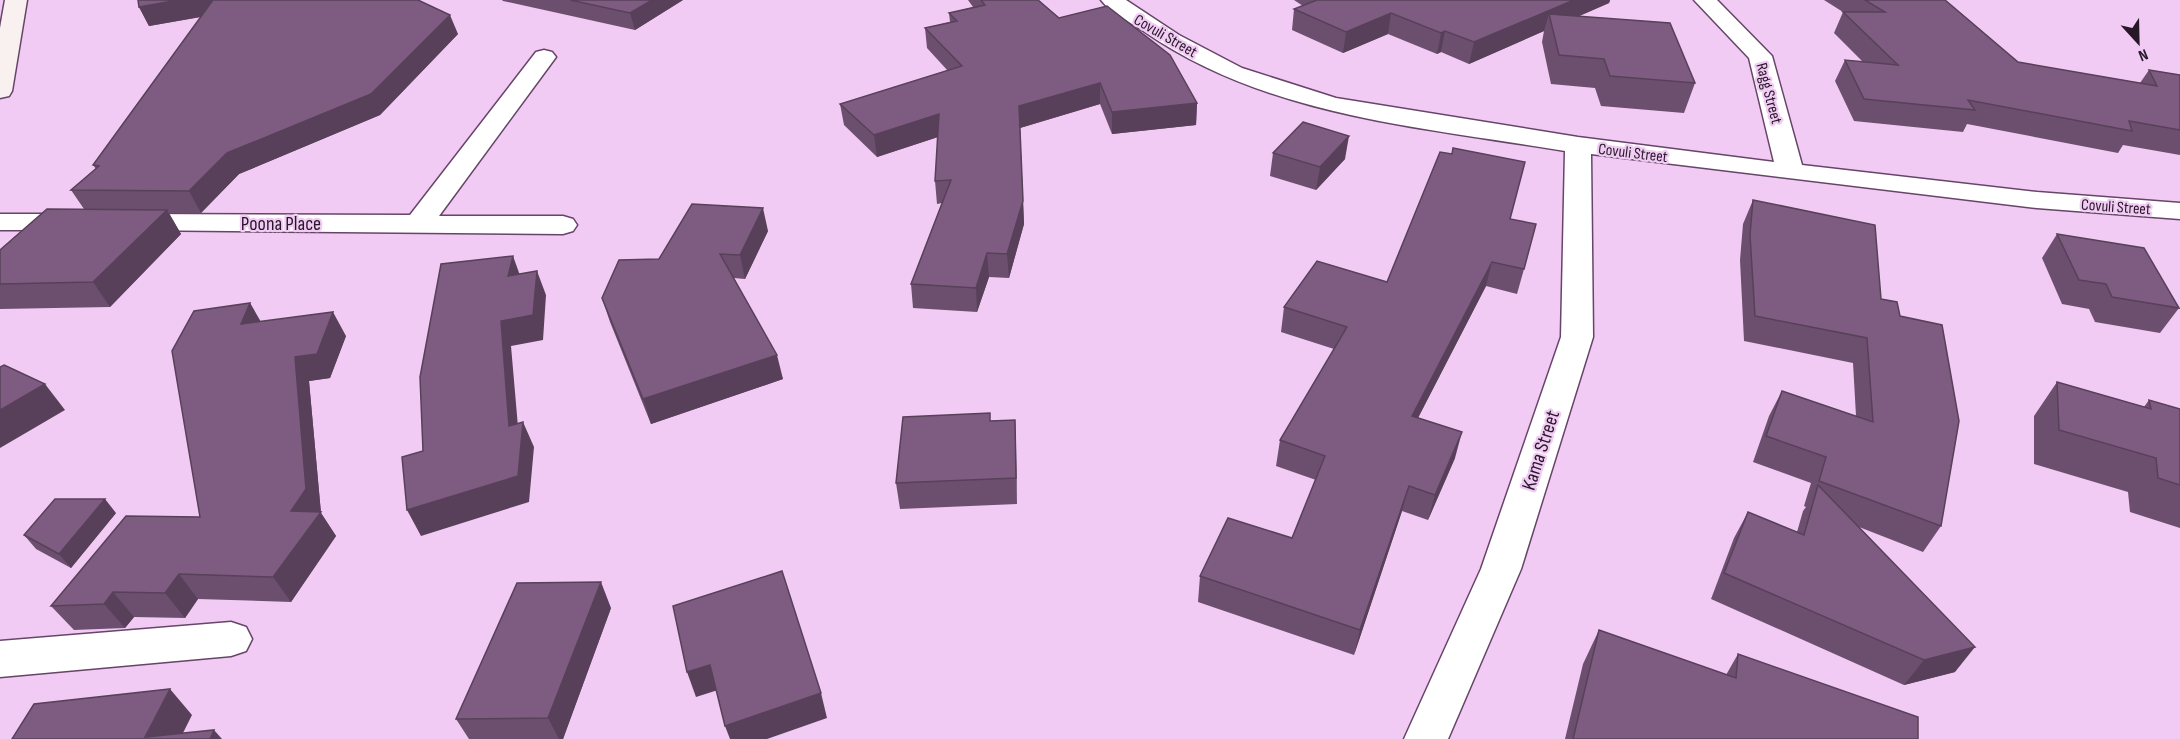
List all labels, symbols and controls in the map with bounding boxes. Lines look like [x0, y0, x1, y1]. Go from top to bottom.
street label: Covuli Street [1130, 11, 1200, 62]
north arrow [2108, 12, 2168, 72]
text: N [2136, 44, 2151, 65]
street label: Ragg Street [1751, 61, 1786, 126]
street label: Covuli Street [1597, 140, 1669, 167]
street label: Covuli Street [2081, 196, 2151, 219]
street label: Poona Place [241, 212, 321, 236]
street label: Kama Street [1517, 407, 1565, 493]

